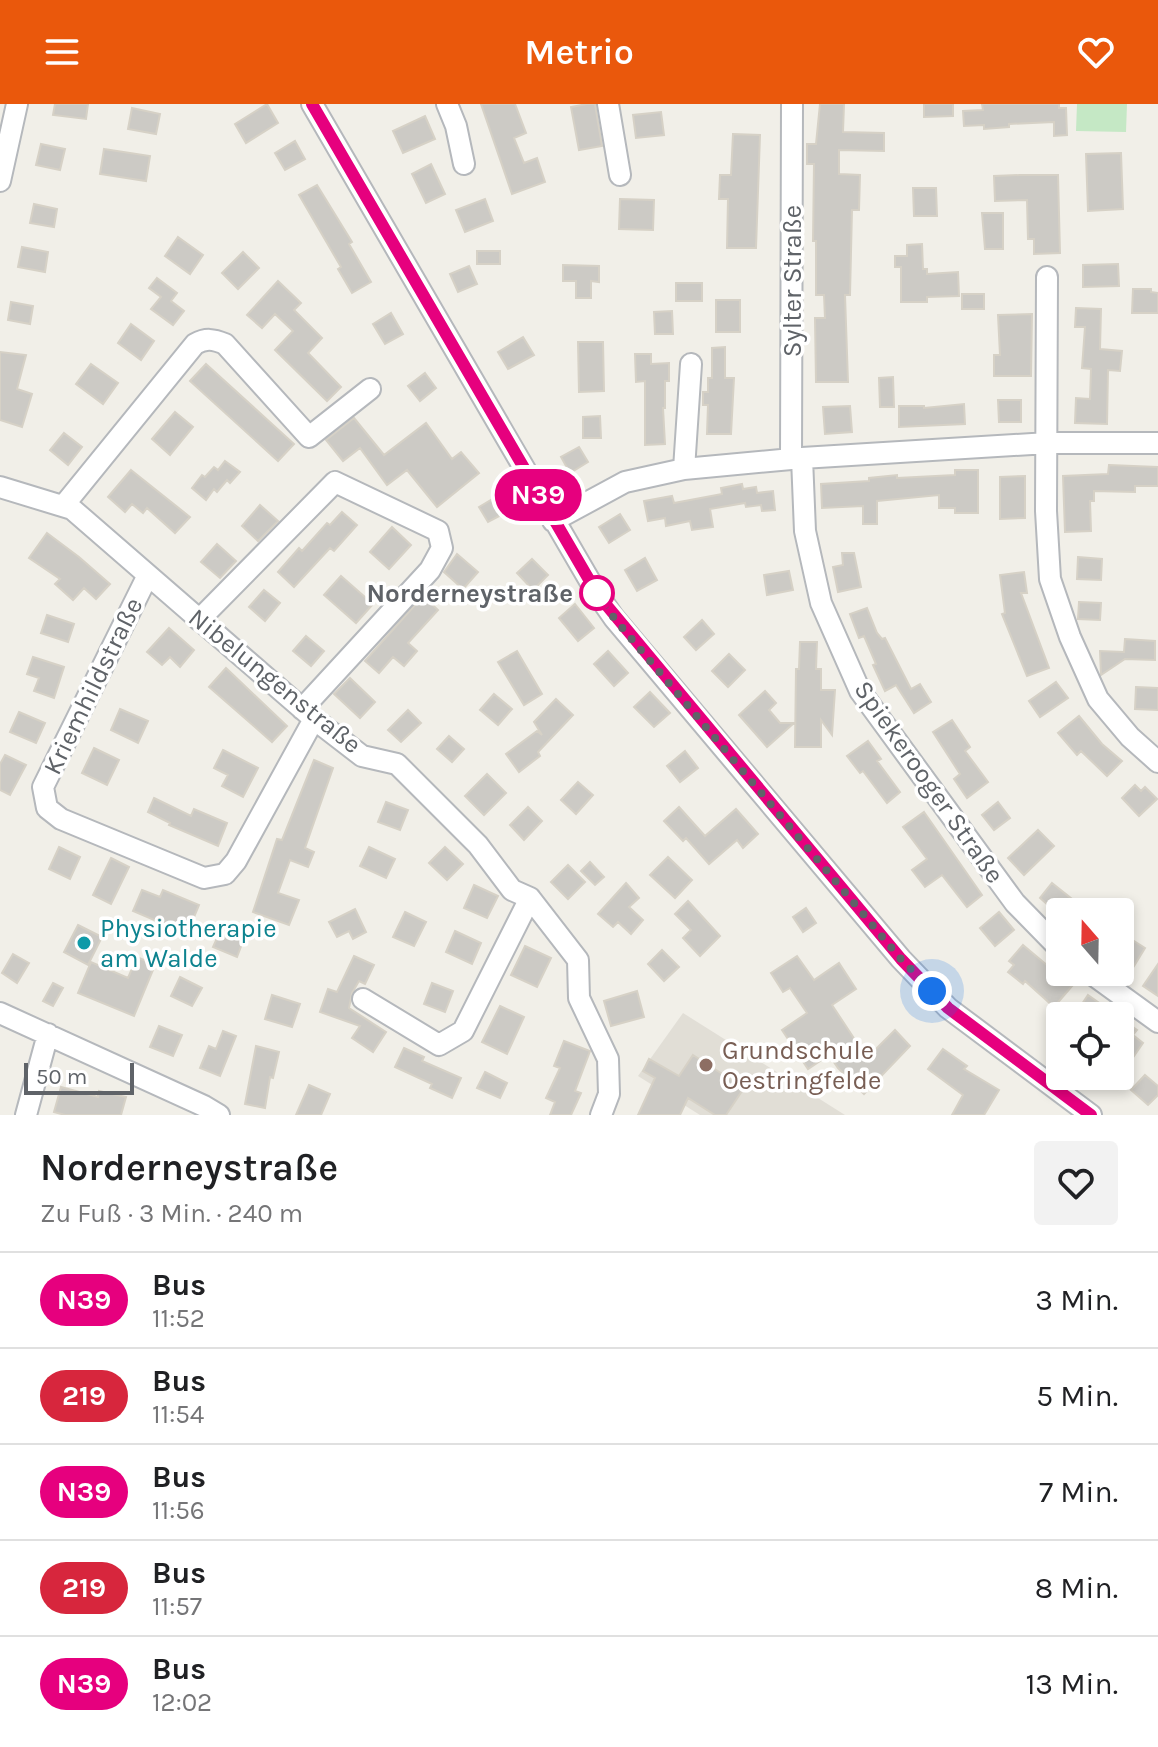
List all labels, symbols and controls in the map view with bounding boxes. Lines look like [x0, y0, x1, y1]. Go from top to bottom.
icon: menu [40, 30, 84, 74]
icon: heart [1074, 30, 1118, 74]
text: Metrio [524, 31, 634, 73]
street label: Sylter Straße [777, 205, 808, 357]
line badge: N39 [492, 469, 584, 521]
text: N39 [511, 478, 565, 511]
marker: Norderneystraße [580, 576, 614, 610]
place label: Norderneystraße [366, 578, 573, 609]
street label: Kriemhildstraße [37, 592, 149, 780]
street label: Nibelungenstraße [182, 602, 368, 760]
street label: Spiekerooger Straße [847, 675, 1011, 889]
north arrow [1046, 898, 1134, 986]
map controls [1046, 898, 1134, 1090]
place label: Physiotherapie am Walde [100, 913, 277, 974]
marker: Physiotherapie am Walde [75, 934, 93, 952]
your location [912, 971, 952, 1011]
button: locate [1046, 1002, 1134, 1090]
place label: Grundschule Oestringfelde [722, 1035, 881, 1096]
marker: Grundschule Oestringfelde [697, 1056, 715, 1074]
scale bar [24, 1059, 134, 1095]
text: 50 m [36, 1064, 87, 1090]
button: heart [1034, 1141, 1118, 1225]
text: Norderneystraße [40, 1145, 338, 1190]
text: Zu Fuß · 3 Min. · 240 m [40, 1198, 303, 1229]
text: Bus [152, 1267, 206, 1303]
text: 3 Min. [1035, 1282, 1118, 1318]
text: N39 [57, 1283, 111, 1316]
text: 11:52 [152, 1303, 205, 1334]
text: Bus [152, 1363, 206, 1399]
text: 5 Min. [1036, 1378, 1118, 1414]
text: 219 [62, 1379, 106, 1412]
text: 11:54 [152, 1399, 204, 1430]
text: Bus [152, 1459, 206, 1495]
text: 7 Min. [1039, 1474, 1118, 1510]
text: N39 [57, 1475, 111, 1508]
text: 11:56 [152, 1495, 205, 1526]
text: Bus [152, 1555, 206, 1591]
text: 8 Min. [1035, 1570, 1118, 1606]
text: 219 [62, 1571, 106, 1604]
text: 11:57 [152, 1591, 202, 1622]
text: Bus [152, 1651, 206, 1687]
text: 13 Min. [1025, 1666, 1118, 1702]
text: N39 [57, 1667, 111, 1700]
text: 12:02 [152, 1687, 212, 1718]

